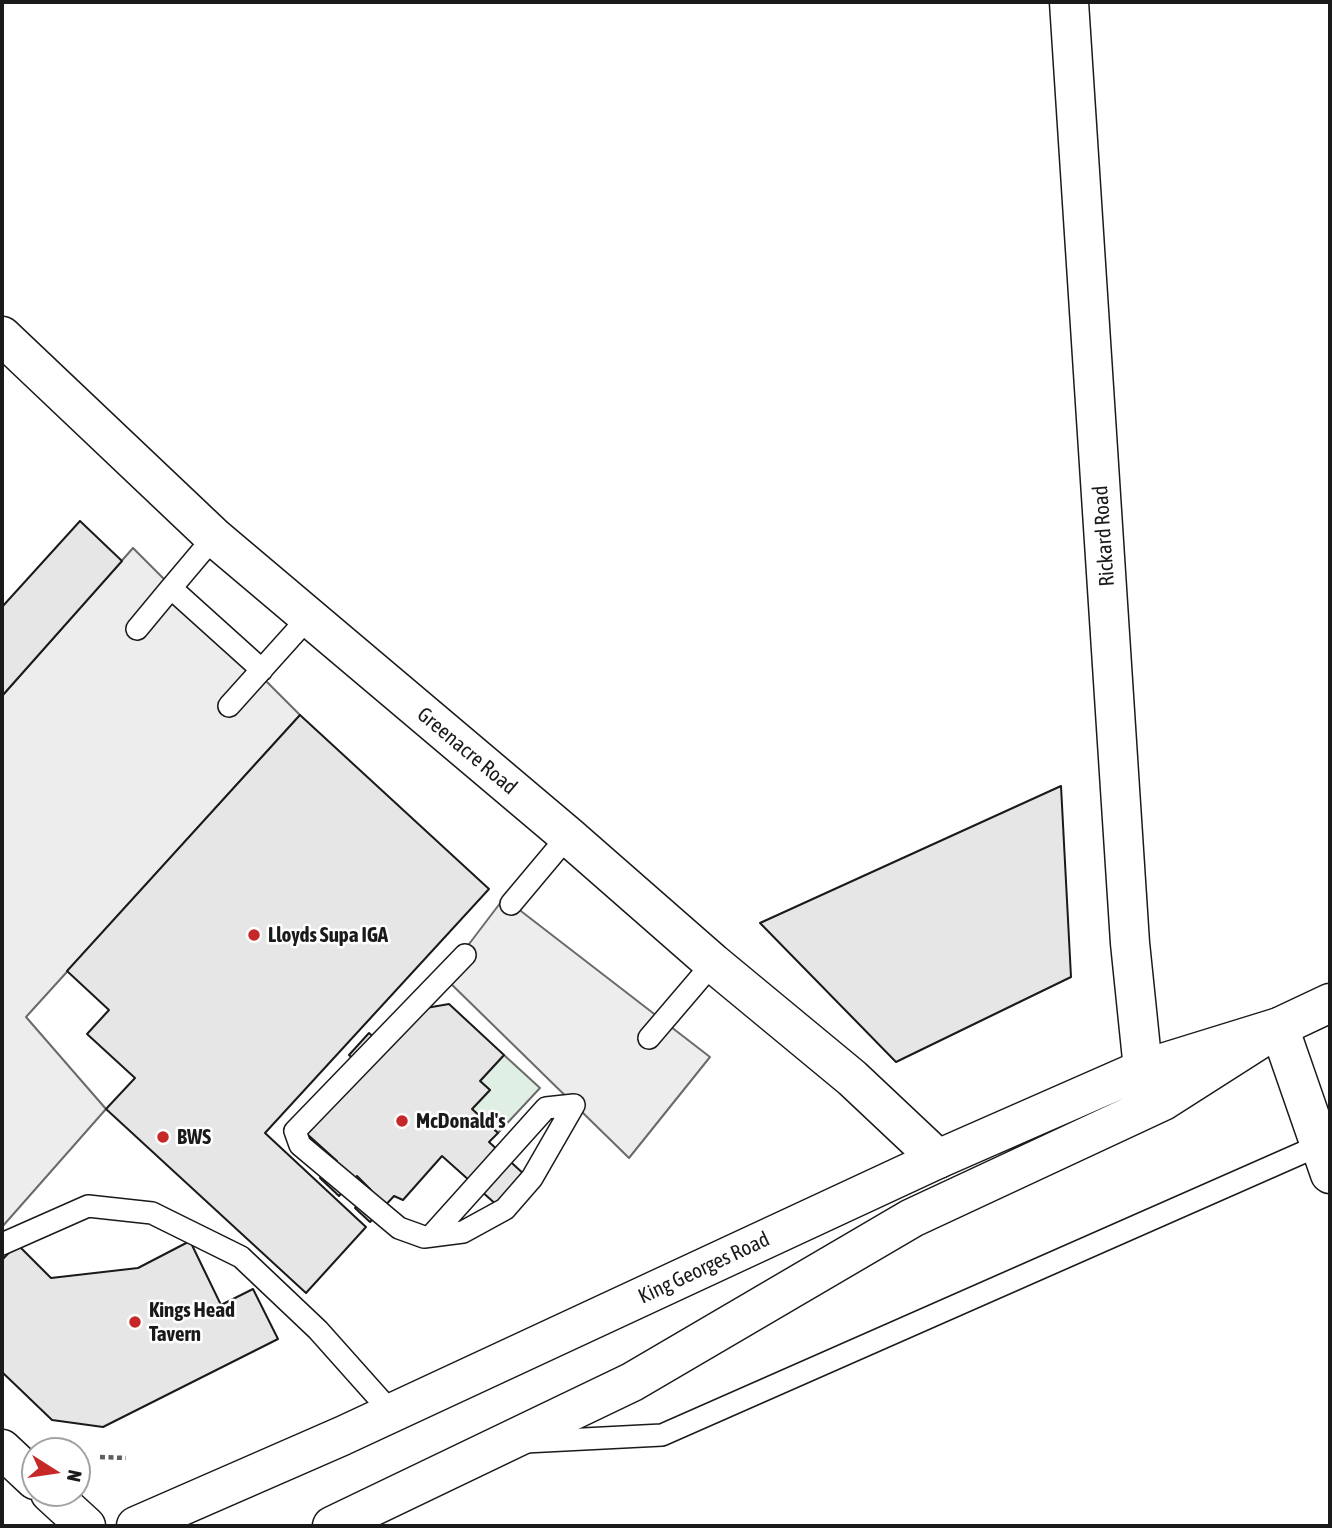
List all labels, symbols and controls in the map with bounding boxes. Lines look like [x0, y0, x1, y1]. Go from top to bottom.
street label: Rickard Road [1088, 485, 1120, 587]
street label: Greenacre Road [412, 702, 522, 800]
place label: Lloyds Supa IGA [268, 922, 388, 948]
marker: Lloyds Supa IGA [246, 927, 262, 943]
place label: McDonald's [416, 1108, 506, 1134]
marker: McDonald's [394, 1113, 410, 1129]
place label: BWS [177, 1124, 211, 1150]
marker: BWS [155, 1129, 171, 1145]
street label: King Georges Road [634, 1227, 774, 1309]
place label: Kings Head Tavern [149, 1297, 235, 1347]
marker: Kings Head Tavern [127, 1314, 143, 1330]
north arrow [21, 1437, 91, 1507]
text: N [63, 1468, 87, 1484]

